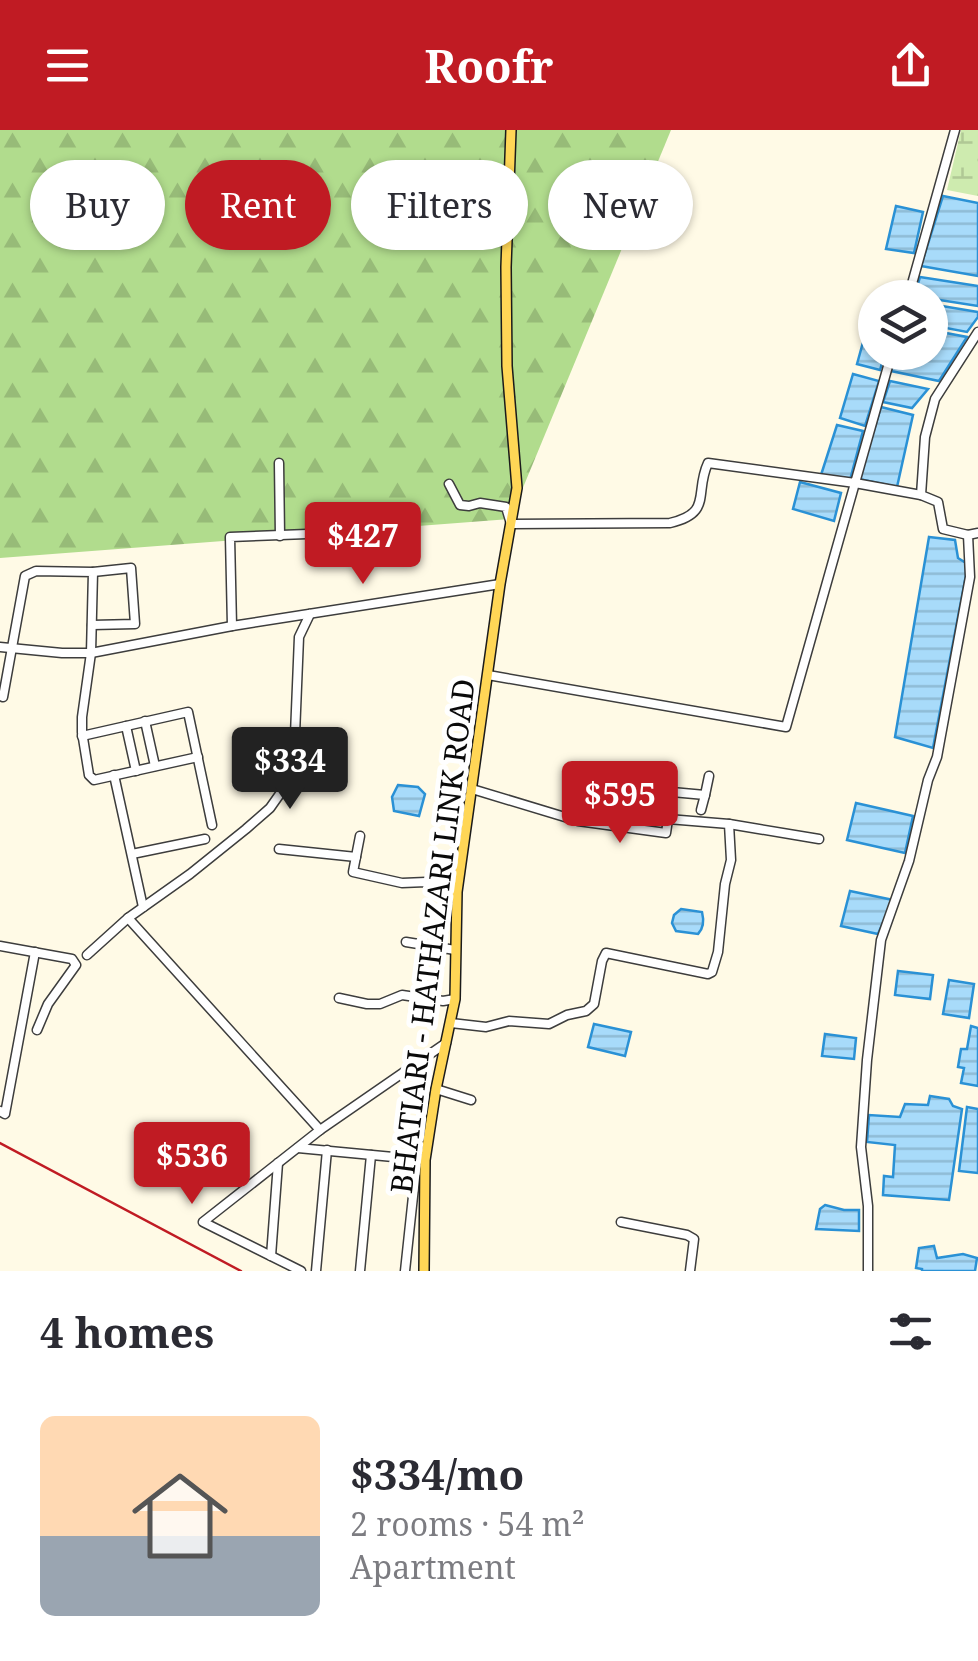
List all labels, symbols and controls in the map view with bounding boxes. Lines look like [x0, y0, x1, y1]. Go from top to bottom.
text: Roofr [424, 35, 554, 96]
icon: menu [40, 38, 95, 93]
icon: share [883, 38, 938, 93]
chip: Buy [30, 160, 165, 250]
chip: Rent [185, 160, 331, 250]
chip: Filters [351, 160, 528, 250]
chip: New [548, 160, 693, 250]
map controls [858, 280, 948, 370]
button: layers [858, 280, 948, 370]
pin: $427 [304, 502, 422, 587]
text: $427 [327, 513, 399, 556]
street label: BHATIARI - HATHAZARI LINK ROAD [380, 676, 484, 1196]
pin: $334 [231, 727, 349, 812]
text: $334 [254, 738, 326, 781]
pin: $595 [561, 761, 679, 846]
text: $595 [584, 772, 656, 815]
pin: $536 [133, 1122, 251, 1207]
text: $536 [156, 1133, 228, 1176]
text: 4 homes [40, 1303, 214, 1360]
icon: filters [883, 1304, 938, 1359]
text: $334/mo [350, 1445, 524, 1502]
icon: home [120, 1456, 240, 1576]
text: 2 rooms · 54 m² [350, 1502, 585, 1545]
text: Apartment [350, 1545, 516, 1588]

